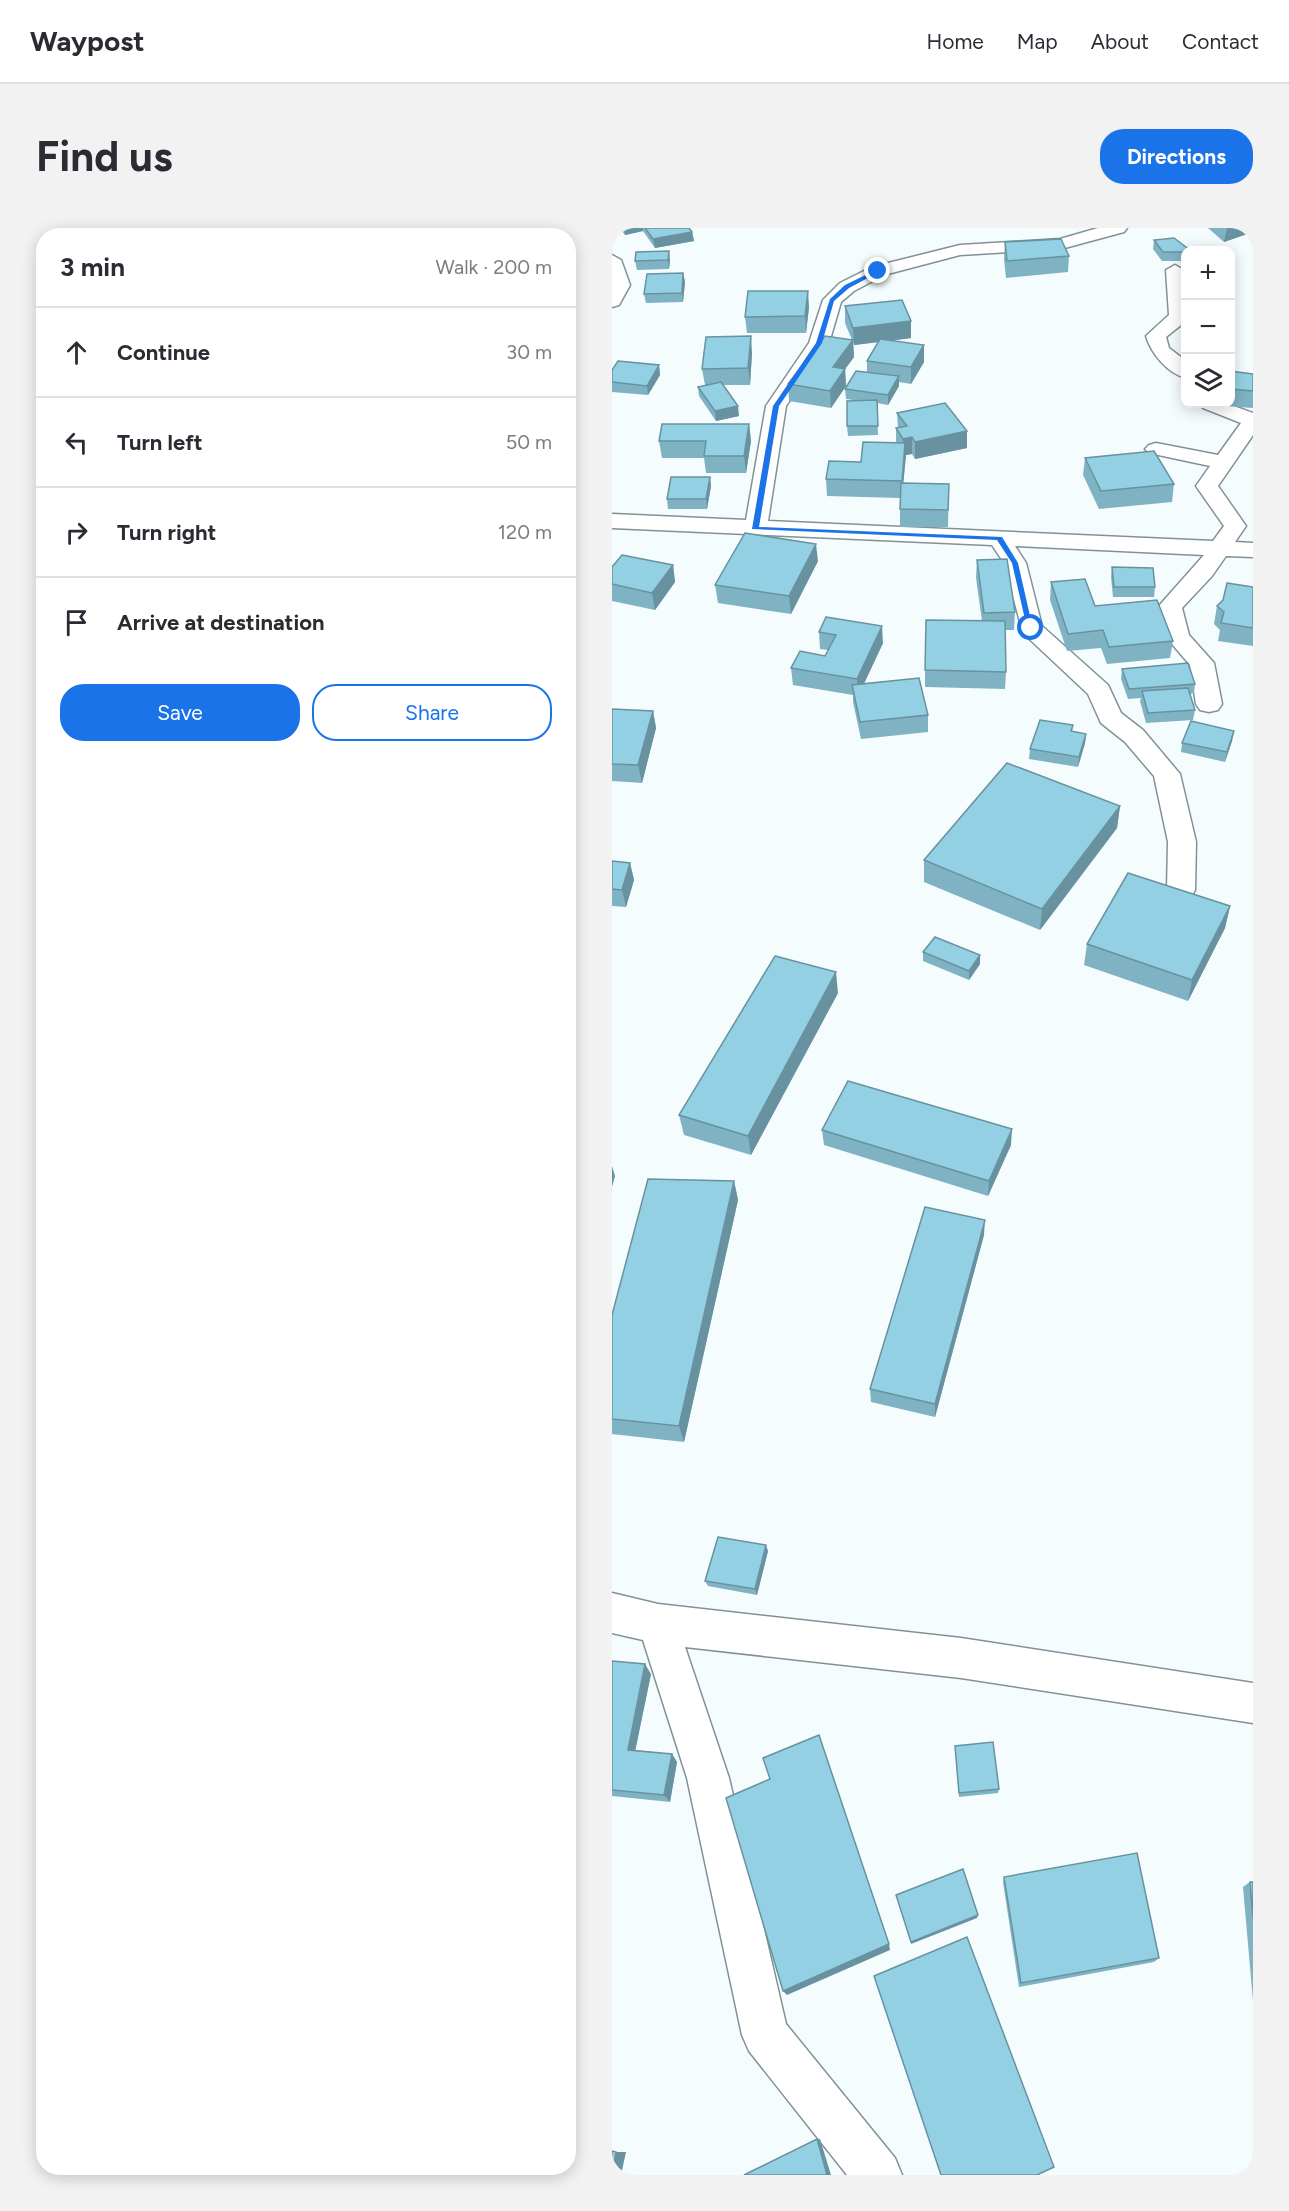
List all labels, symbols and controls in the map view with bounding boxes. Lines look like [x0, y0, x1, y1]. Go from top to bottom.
text: Waypost [30, 24, 144, 58]
text: Home [927, 29, 984, 54]
text: Map [1017, 29, 1058, 54]
text: About [1091, 29, 1149, 54]
text: Contact [1182, 29, 1259, 54]
button: Directions [1100, 129, 1253, 184]
text: Find us [36, 131, 173, 182]
map controls [1181, 246, 1235, 408]
button: + [1181, 246, 1235, 300]
text: 3 min [60, 251, 125, 283]
text: Walk · 200 m [436, 255, 552, 279]
route end [864, 257, 890, 283]
button: − [1181, 300, 1235, 354]
icon: ahead [60, 336, 93, 369]
text: Continue [117, 339, 210, 366]
text: 30 m [506, 340, 552, 364]
button: layers [1181, 354, 1235, 408]
icon: left [60, 426, 93, 459]
text: Turn left [117, 429, 203, 456]
text: 50 m [506, 430, 552, 454]
icon: right [60, 516, 93, 549]
text: Turn right [117, 519, 216, 546]
text: 120 m [498, 520, 552, 544]
icon: arrive [60, 606, 93, 639]
text: Arrive at destination [117, 609, 325, 636]
route start [1017, 614, 1043, 640]
button: Save [60, 684, 300, 741]
button: Share [312, 684, 552, 741]

